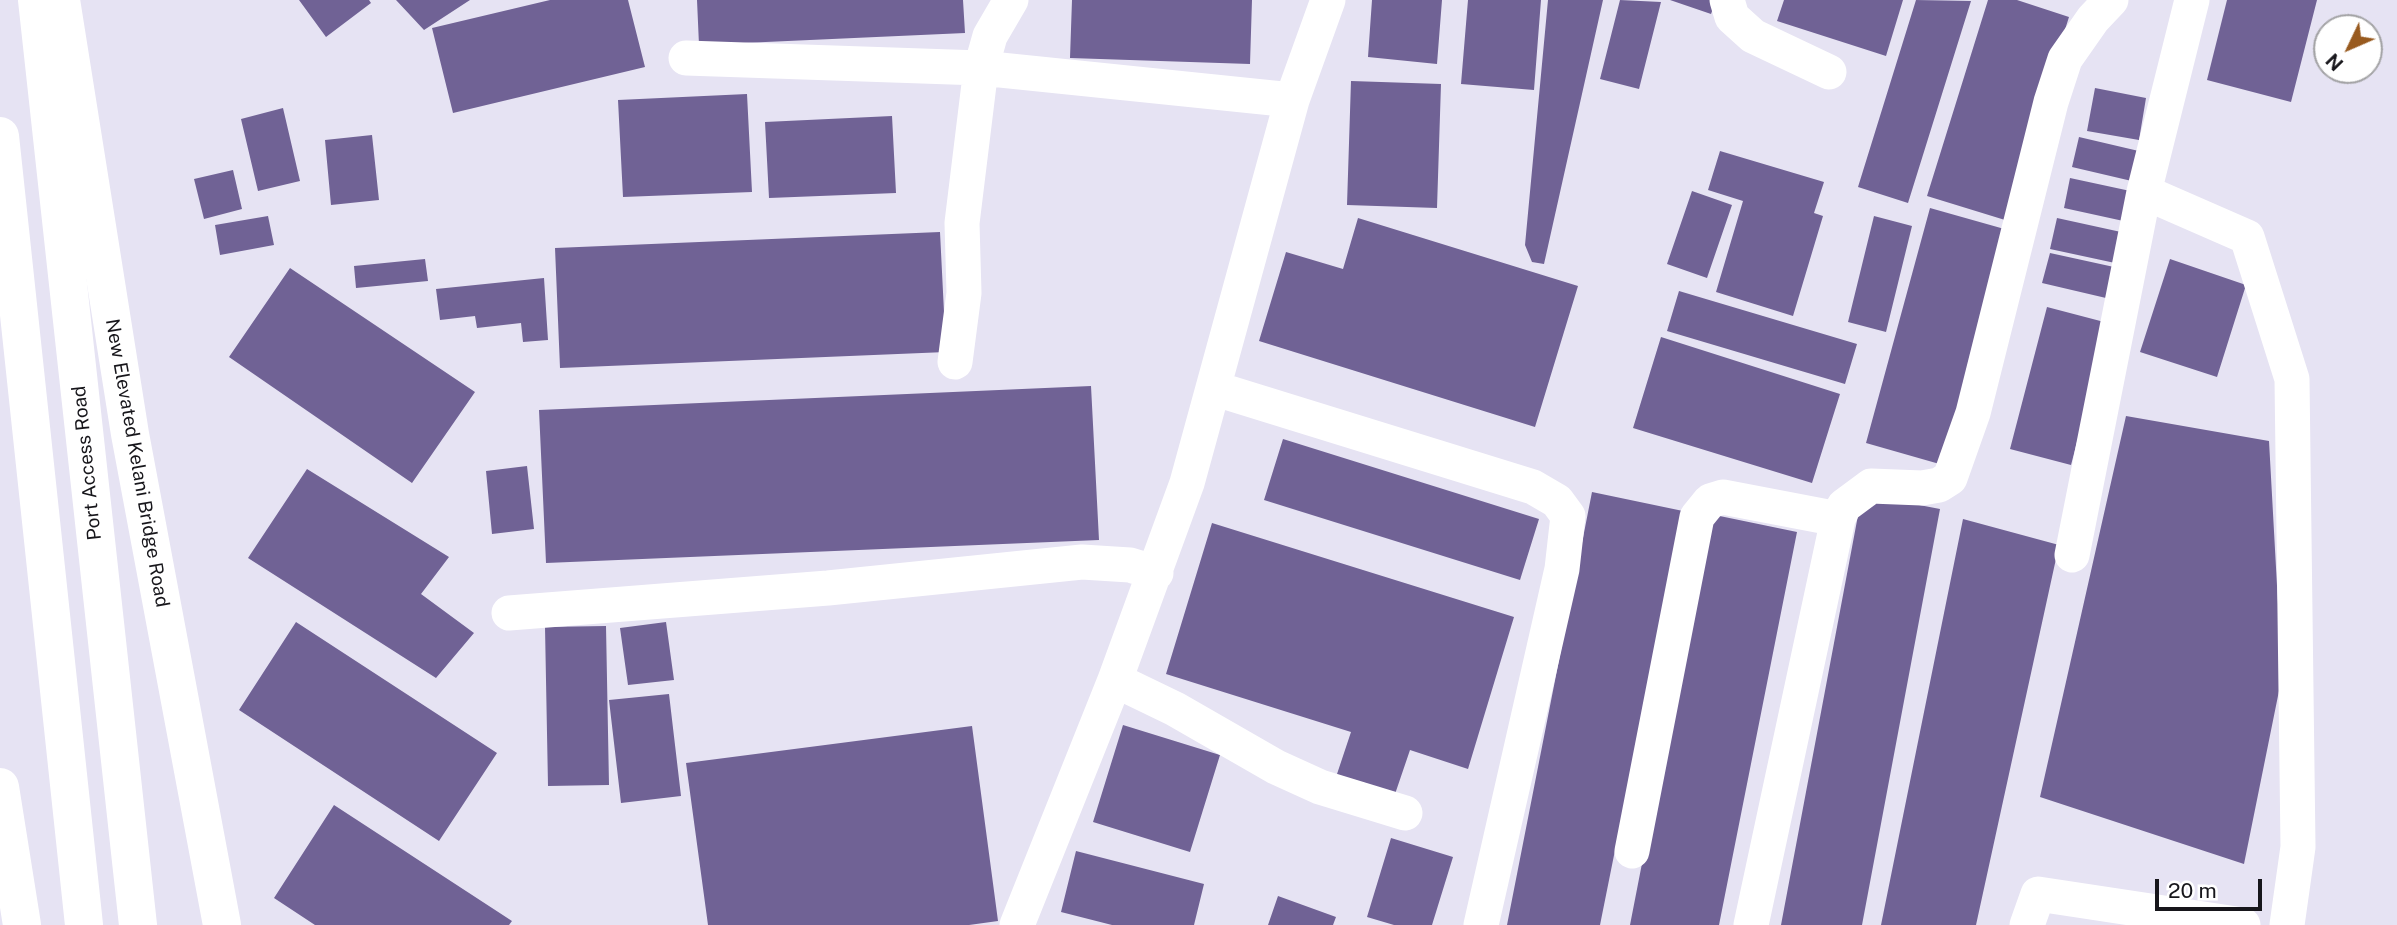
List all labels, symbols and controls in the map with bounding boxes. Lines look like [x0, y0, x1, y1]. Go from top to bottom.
north arrow [2313, 14, 2383, 84]
text: N [2321, 49, 2347, 75]
street label: New Elevated Kelani Bridge Road [100, 317, 174, 609]
street label: Port Access Road [68, 385, 106, 541]
scale bar [2159, 866, 2266, 910]
text: 20 m [2168, 878, 2217, 903]

